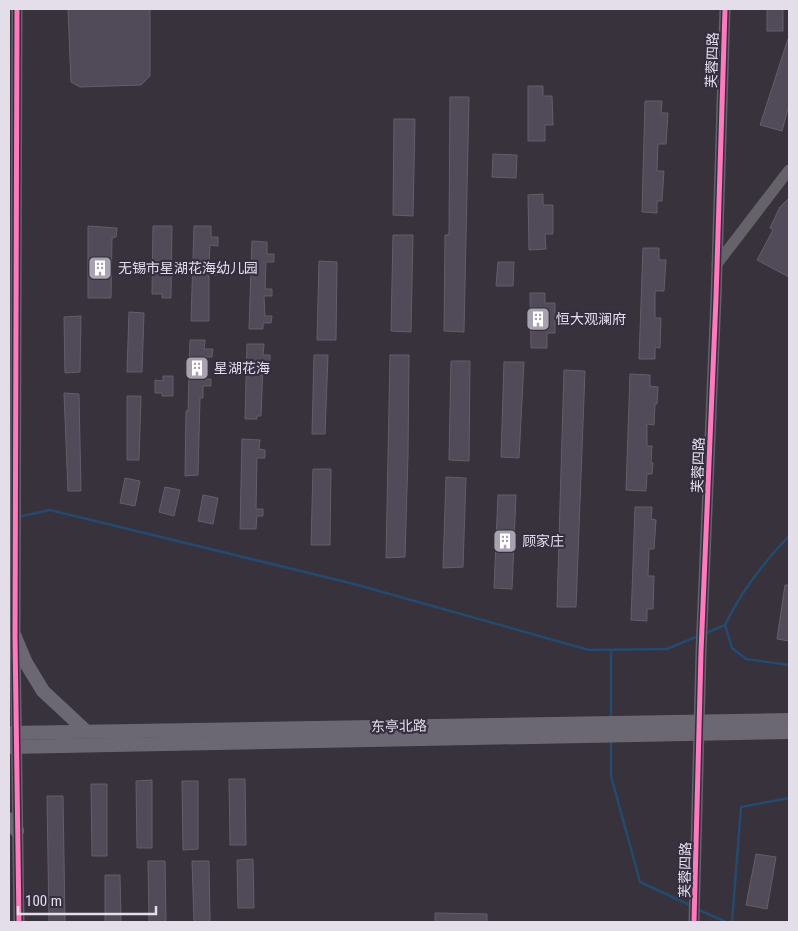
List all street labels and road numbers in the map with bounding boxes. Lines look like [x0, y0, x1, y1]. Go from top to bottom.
street label: 芙蓉四路 [703, 32, 721, 88]
street label: 芙蓉四路 [689, 437, 707, 493]
street label: 东亭北路 [371, 718, 427, 734]
street label: 芙蓉四路 [677, 842, 693, 898]

